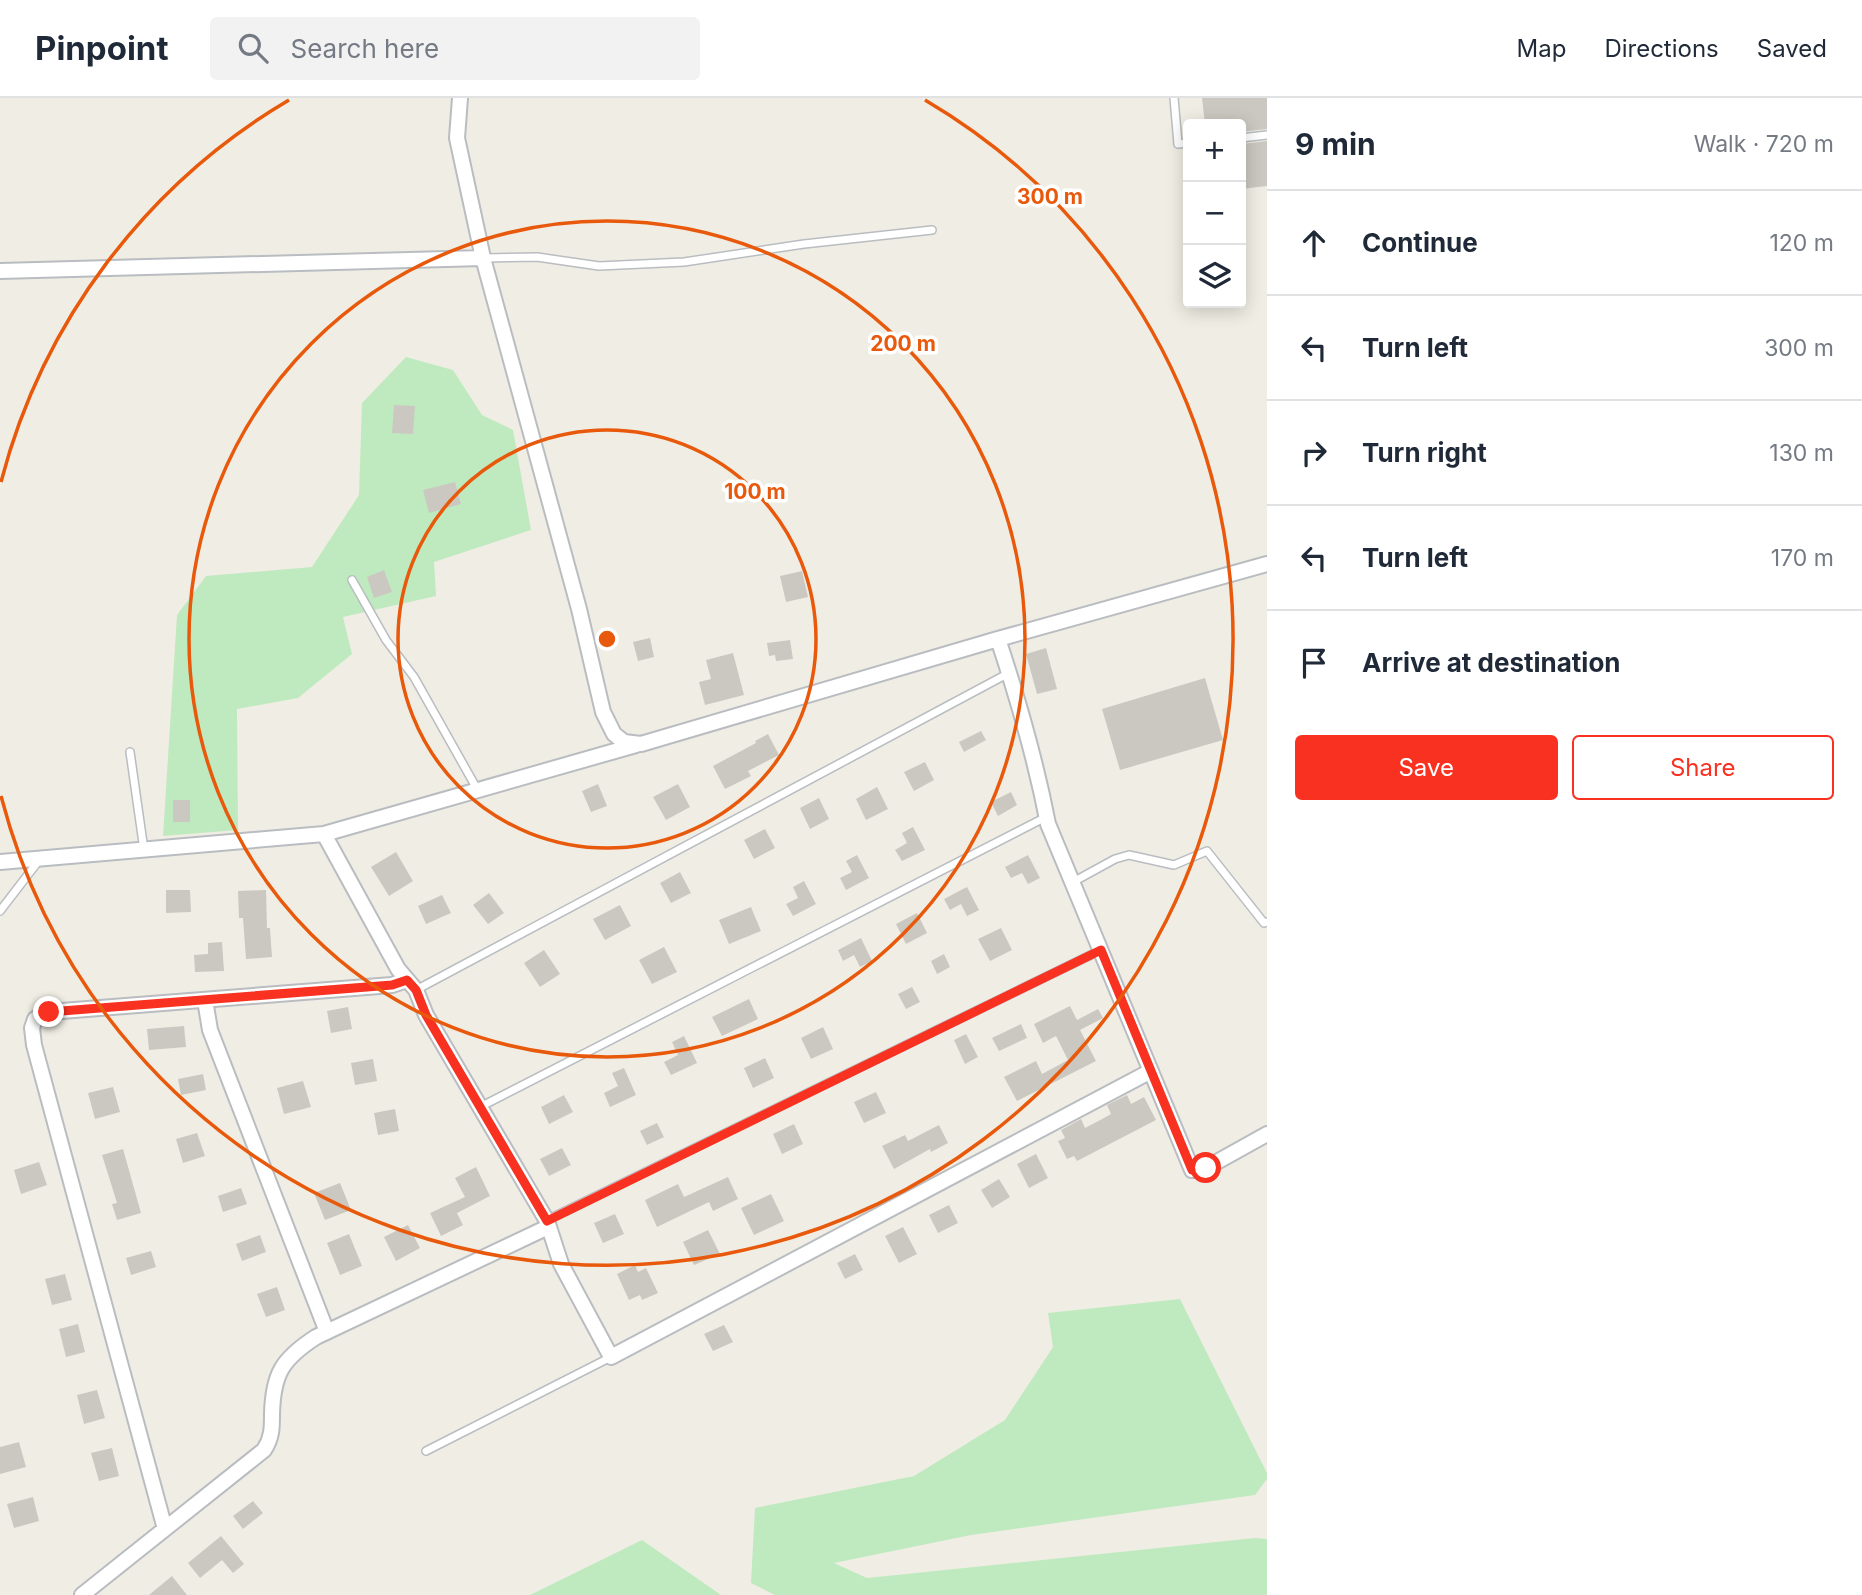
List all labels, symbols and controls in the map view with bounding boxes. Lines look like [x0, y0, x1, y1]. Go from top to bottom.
search box [210, 17, 700, 80]
text: Pinpoint [35, 28, 168, 68]
icon: search [234, 29, 272, 67]
text: Search here [290, 33, 439, 64]
text: Map [1517, 34, 1566, 63]
text: Directions [1604, 34, 1719, 63]
text: Saved [1757, 34, 1827, 63]
map controls [1183, 119, 1246, 308]
button: + [1183, 119, 1246, 182]
text: 9 min [1295, 126, 1376, 162]
text: Walk · 720 m [1694, 130, 1834, 158]
button: − [1183, 182, 1246, 245]
text: 300 m [1017, 184, 1083, 209]
icon: ahead [1295, 224, 1333, 262]
text: Continue [1362, 227, 1478, 258]
text: 120 m [1769, 229, 1834, 257]
button: layers [1183, 245, 1246, 308]
icon: left [1295, 329, 1333, 367]
text: 200 m [870, 331, 936, 356]
text: Turn left [1362, 332, 1468, 363]
text: 300 m [1764, 334, 1834, 362]
icon: right [1295, 434, 1333, 472]
text: Turn right [1362, 437, 1487, 468]
text: 130 m [1769, 439, 1834, 467]
text: 100 m [724, 479, 786, 504]
icon: left [1295, 539, 1333, 577]
text: Turn left [1362, 542, 1468, 573]
text: 170 m [1771, 544, 1834, 572]
centre of rings [595, 627, 619, 651]
icon: arrive [1295, 644, 1333, 682]
text: Arrive at destination [1362, 647, 1621, 678]
button: Save [1295, 735, 1558, 800]
button: Share [1572, 735, 1834, 800]
route end [33, 996, 64, 1027]
route start [1190, 1152, 1221, 1183]

